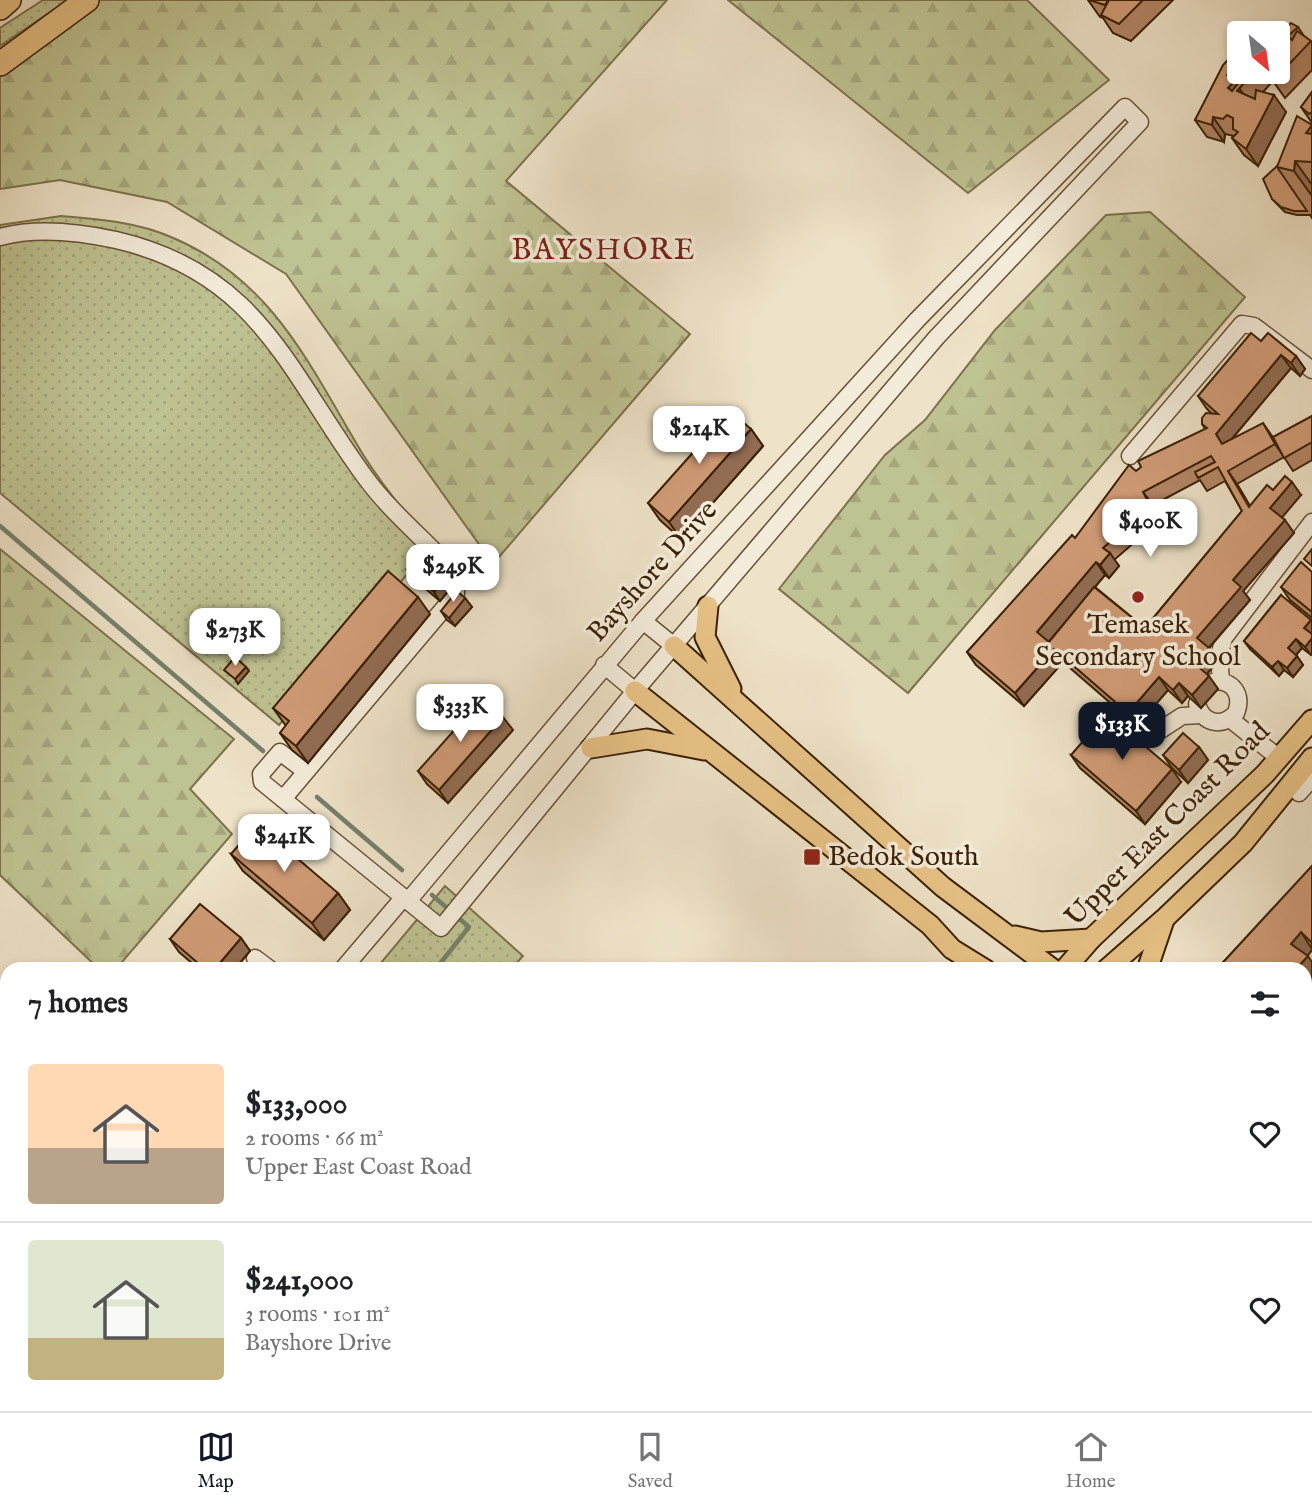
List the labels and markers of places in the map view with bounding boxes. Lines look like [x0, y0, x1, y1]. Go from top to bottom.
pin: $214K [650, 406, 748, 466]
pin: $400K [1101, 500, 1199, 559]
pin: $249K [404, 544, 502, 604]
marker: Temasek Secondary School [1130, 589, 1146, 605]
pin: $273K [186, 608, 284, 668]
place label: Temasek Secondary School [1035, 608, 1241, 675]
pin: $333K [411, 684, 509, 744]
pin: $133K [1073, 702, 1171, 762]
pin: $241K [235, 814, 333, 874]
place label: Bedok South [828, 840, 979, 875]
marker: Bedok South [802, 847, 822, 867]

